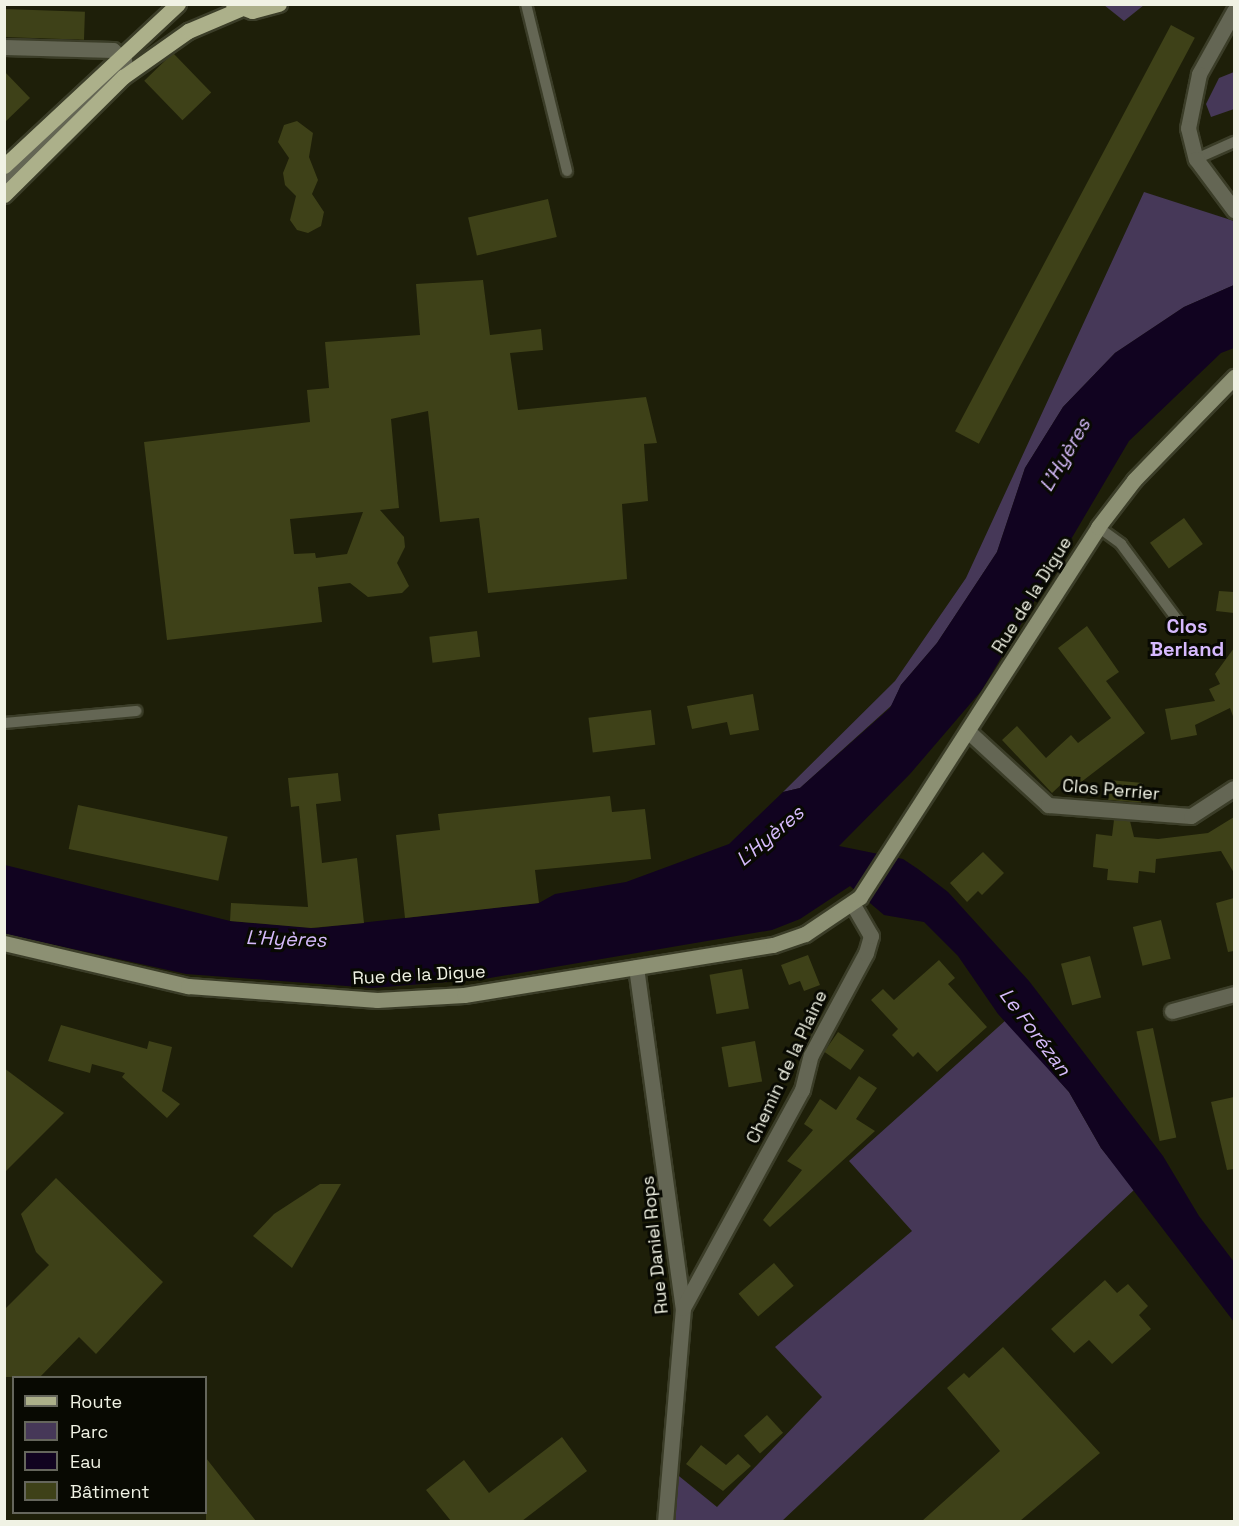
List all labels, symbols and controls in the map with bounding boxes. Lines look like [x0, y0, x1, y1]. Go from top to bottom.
water label: L'Hyères [1034, 414, 1096, 496]
street label: Rue de la Digue [987, 533, 1077, 657]
district label: Clos Berland [1150, 615, 1224, 662]
street label: Clos Perrier [1061, 775, 1161, 805]
water label: L'Hyères [731, 801, 809, 871]
water label: L'Hyères [245, 926, 327, 952]
street label: Rue de la Digue [352, 961, 486, 989]
water label: Le Forézan [994, 983, 1076, 1081]
street label: Chemin de la Plaine [742, 987, 832, 1147]
street label: Rue Daniel Rops [637, 1175, 673, 1315]
legend [12, 1376, 207, 1514]
text: Route [70, 1390, 122, 1413]
text: Parc [70, 1420, 108, 1443]
text: Eau [70, 1450, 101, 1473]
text: Bâtiment [70, 1480, 150, 1503]

